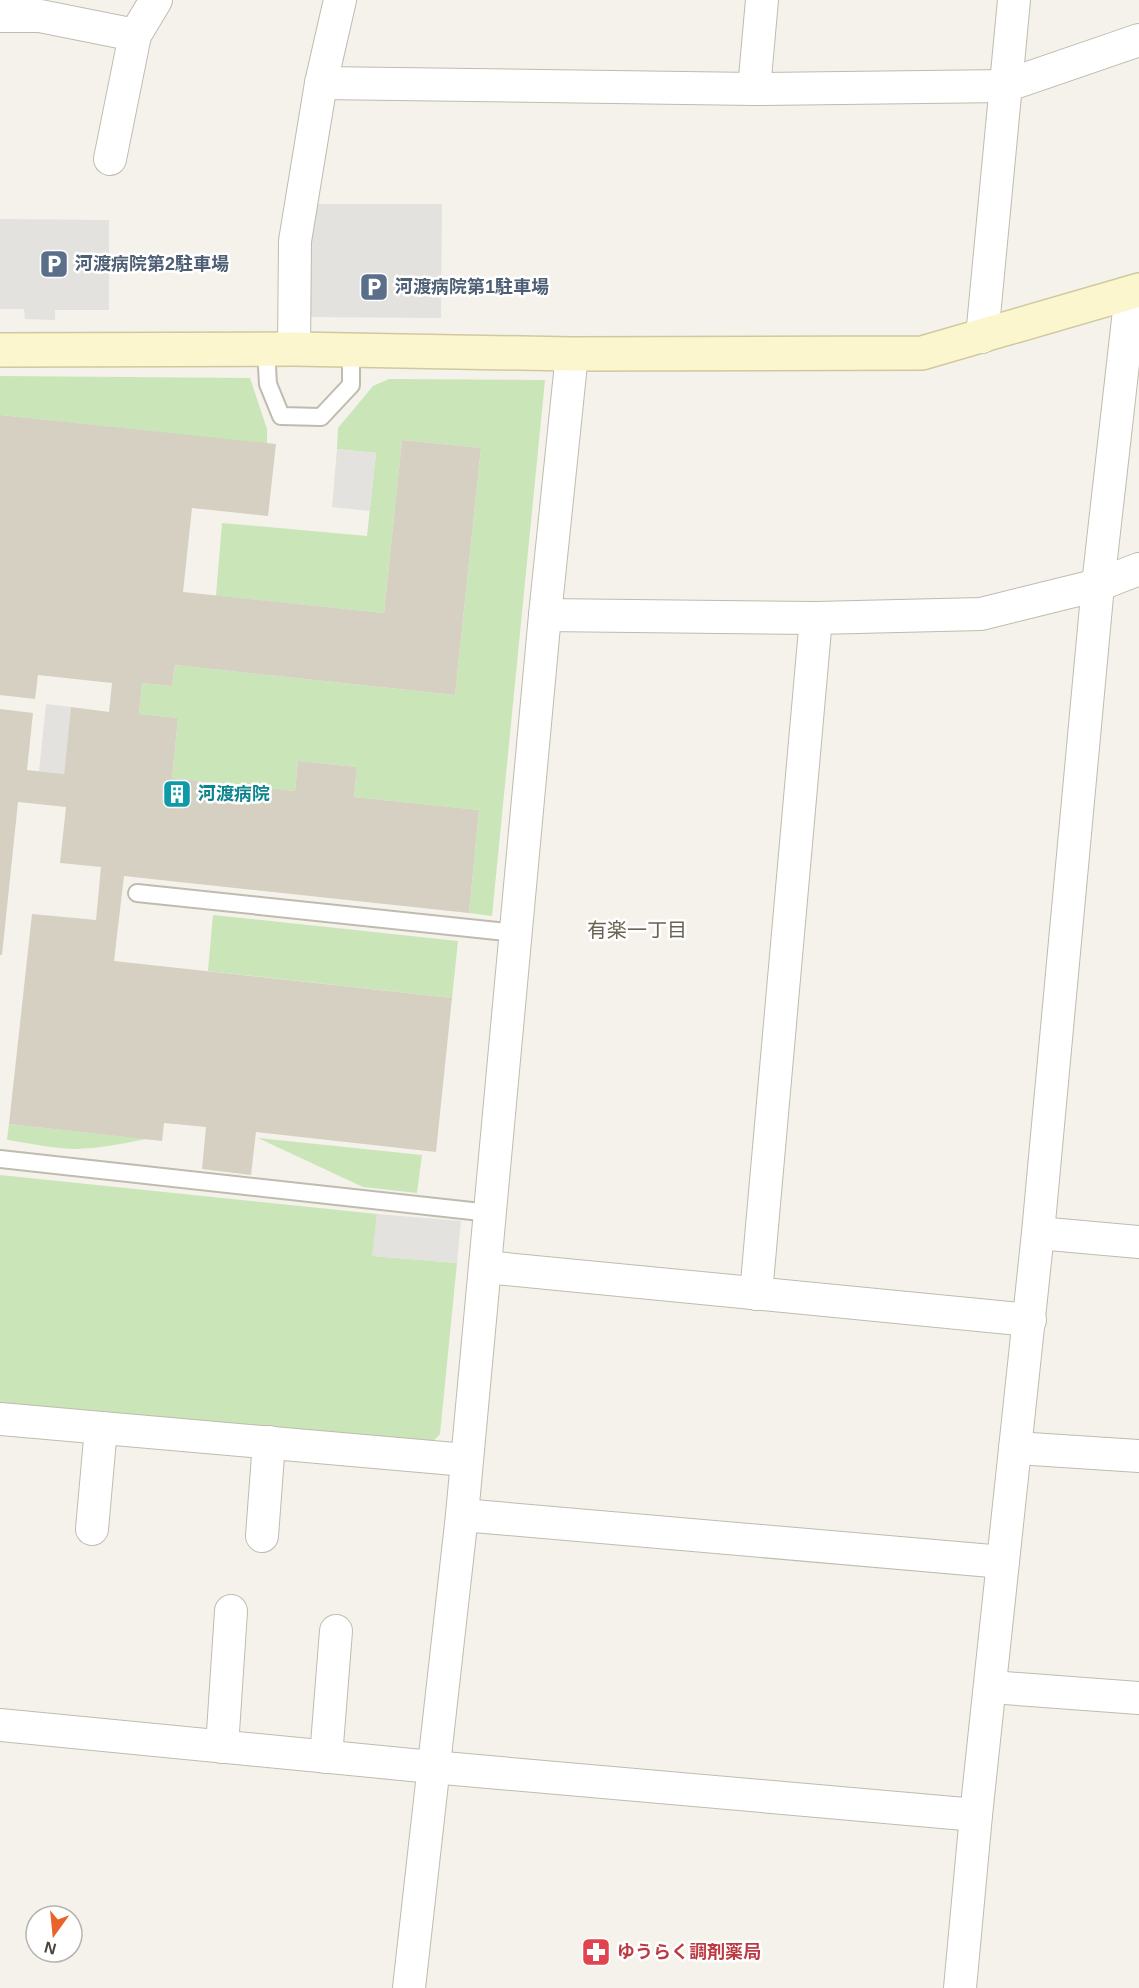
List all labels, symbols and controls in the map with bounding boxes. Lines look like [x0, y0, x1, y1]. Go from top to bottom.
parking icon: 河渡病院第2駐車場 [38, 248, 70, 280]
place label: 河渡病院第2駐車場 [75, 254, 229, 274]
parking icon: 河渡病院第1駐車場 [358, 271, 390, 303]
place label: 河渡病院第1駐車場 [395, 277, 549, 297]
building icon: 河渡病院 [161, 778, 193, 810]
place label: 河渡病院 [198, 784, 270, 804]
district label: 有楽一丁目 [587, 919, 687, 941]
north arrow [24, 1904, 84, 1964]
pharmacy icon: ゆうらく調剤薬局 [580, 1936, 612, 1968]
text: N [42, 1938, 58, 1958]
place label: ゆうらく調剤薬局 [617, 1942, 761, 1962]

